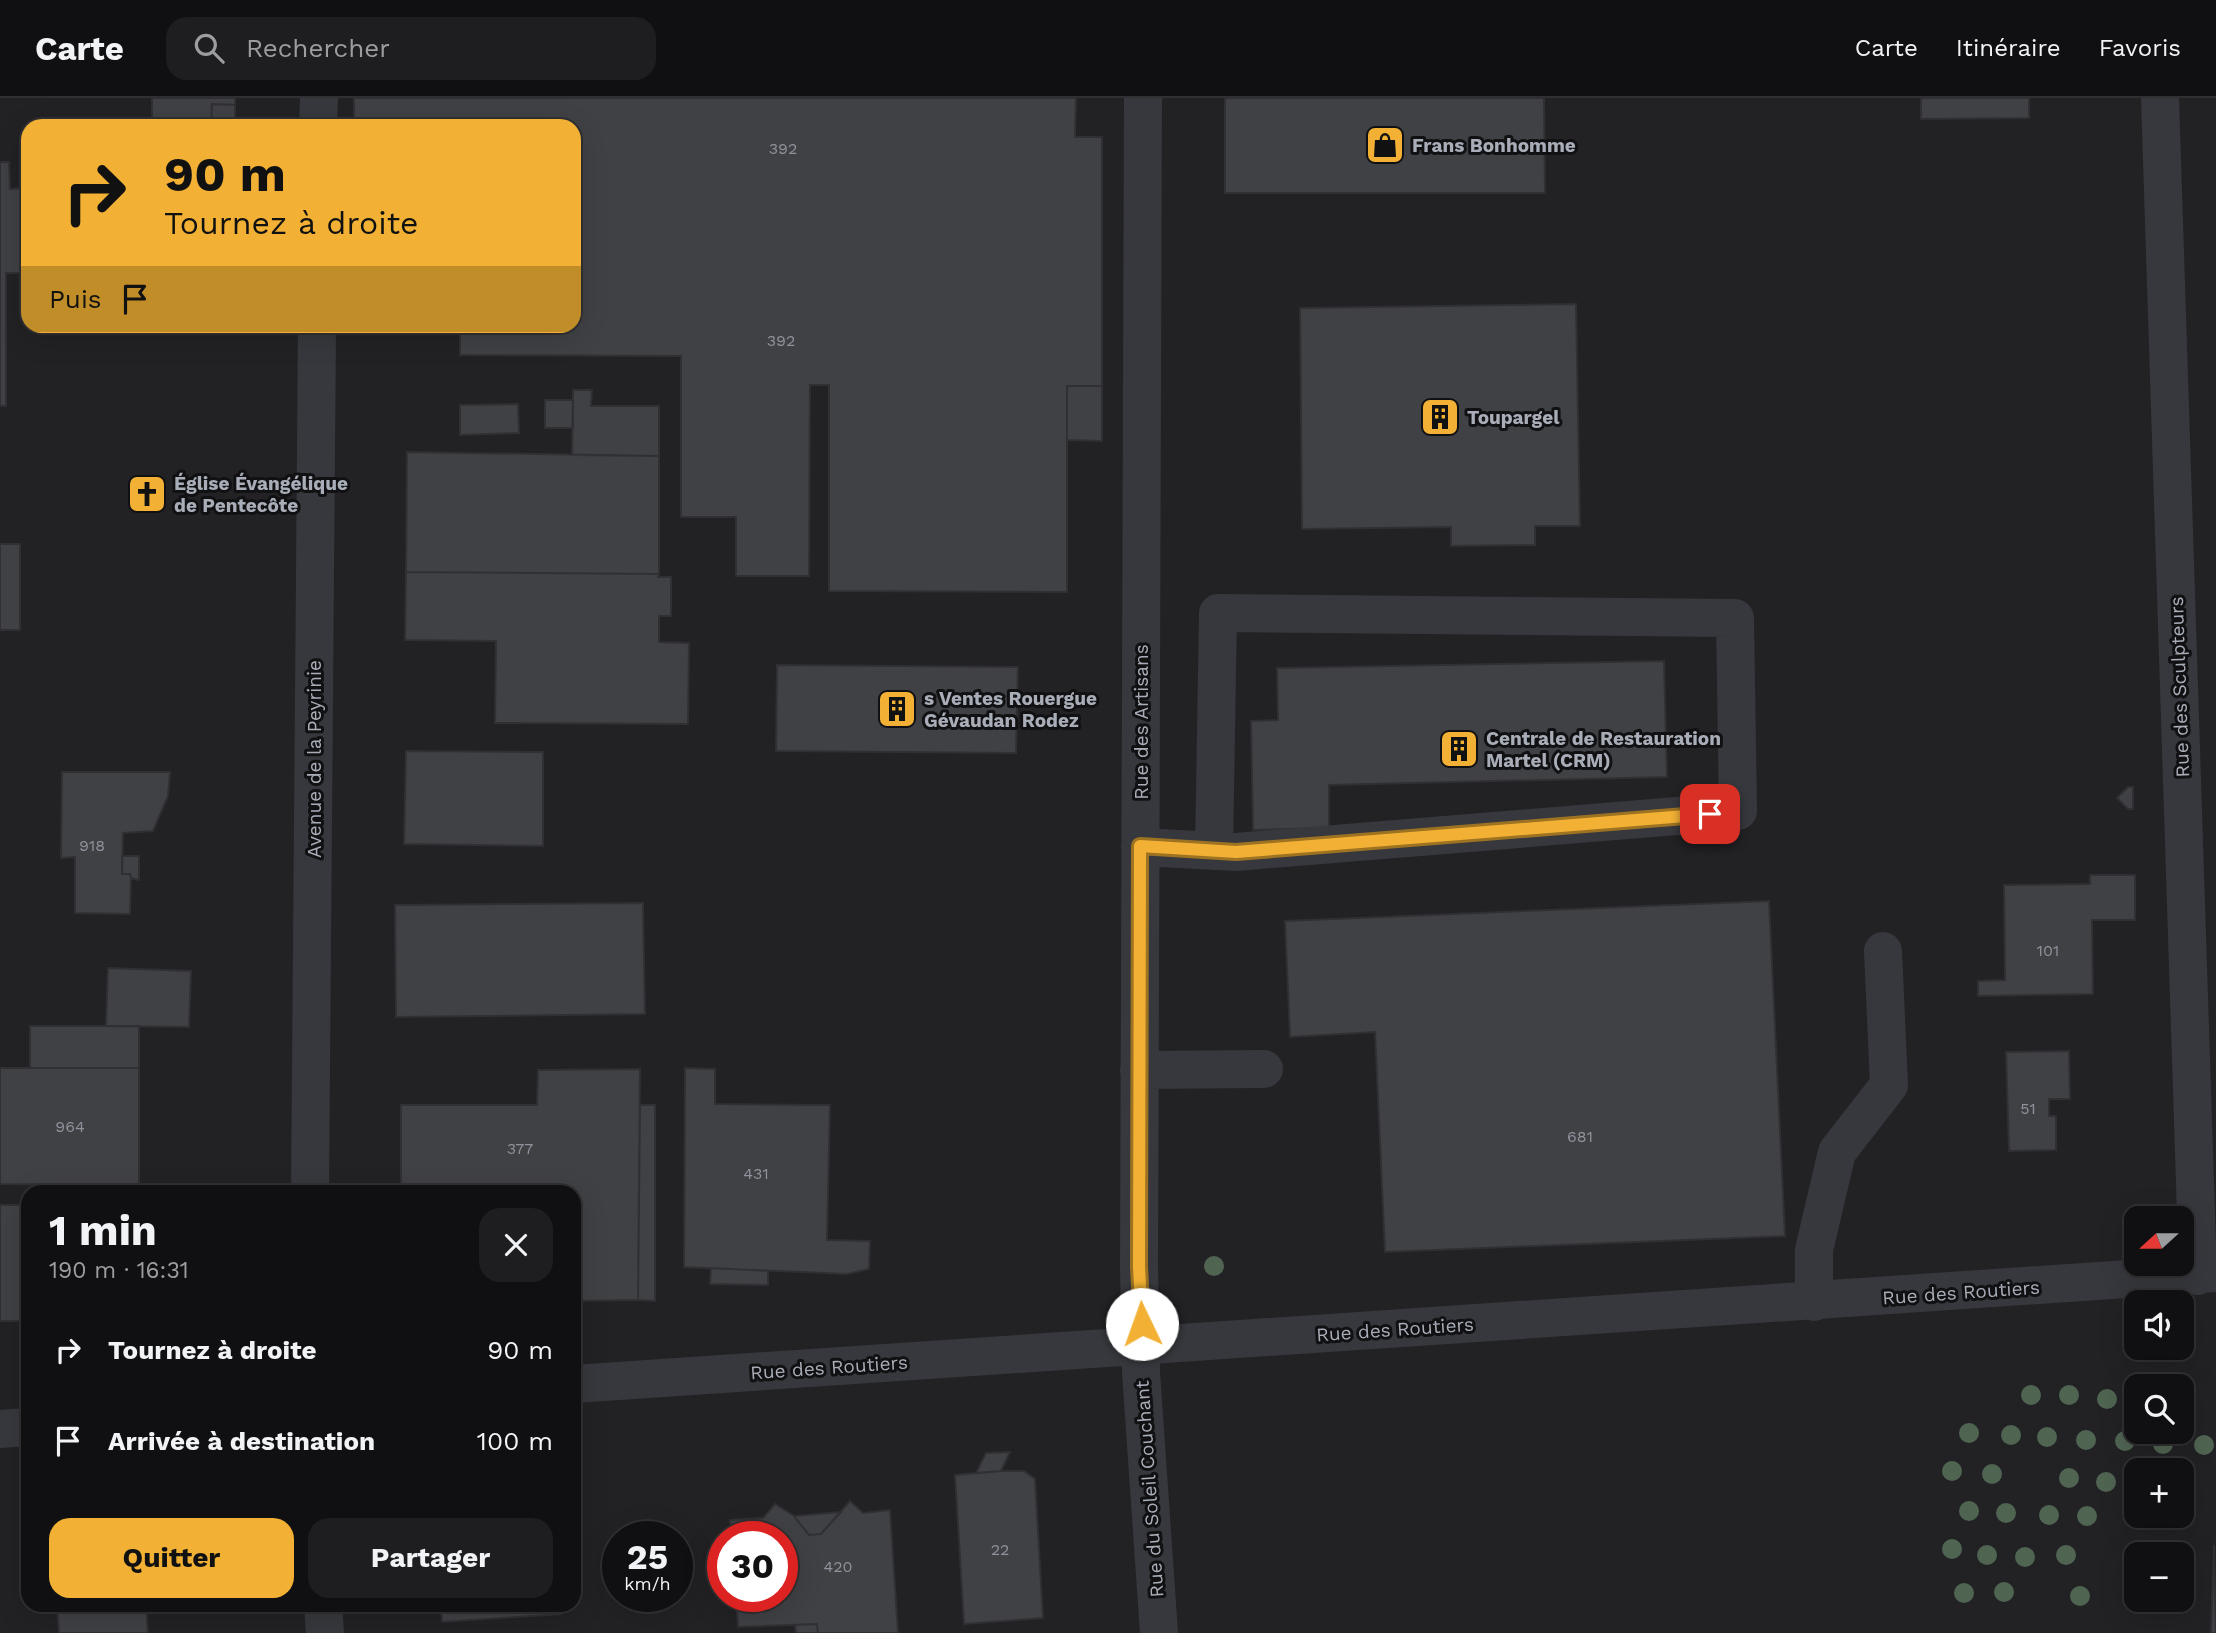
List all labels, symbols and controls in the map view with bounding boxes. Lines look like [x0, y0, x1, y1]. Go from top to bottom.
search box [166, 17, 656, 80]
text: Carte [35, 29, 124, 68]
icon: search [190, 29, 228, 67]
text: Rechercher [246, 33, 390, 63]
text: Carte [1855, 34, 1918, 62]
text: Itinéraire [1956, 34, 2061, 62]
text: Favoris [2099, 34, 2181, 62]
shop icon: Frans Bonhomme [1364, 124, 1406, 166]
place label: Frans Bonhomme [1412, 134, 1576, 157]
house number: 392 [769, 139, 797, 158]
text: 90 m [164, 145, 286, 203]
icon: right [49, 147, 140, 238]
text: Tournez à droite [164, 204, 419, 242]
icon: arrive [116, 280, 154, 318]
text: Puis [49, 284, 102, 314]
house number: 392 [767, 331, 795, 350]
building icon: Toupargel [1419, 396, 1461, 438]
place label: Toupargel [1467, 406, 1560, 429]
place label: Église Évangélique de Pentecôte [174, 472, 348, 517]
church icon: Église Évangélique de Pentecôte [126, 473, 168, 515]
street label: Rue des Sculpteurs [2165, 596, 2194, 778]
street label: Rue des Artisans [1130, 644, 1153, 800]
street label: Avenue de la Peyrinie [303, 660, 326, 858]
place label: s Ventes Rouergue Gévaudan Rodez [924, 687, 1097, 732]
building icon: s Ventes Rouergue Gévaudan Rodez [876, 688, 918, 730]
place label: Centrale de Restauration Martel (CRM) [1486, 727, 1721, 772]
building icon: Centrale de Restauration Martel (CRM) [1438, 728, 1480, 770]
pin [1680, 784, 1740, 844]
icon: arrive [1691, 795, 1729, 833]
house number: 918 [79, 836, 105, 855]
house number: 101 [2037, 941, 2059, 960]
house number: 51 [2020, 1099, 2036, 1118]
house number: 964 [55, 1117, 85, 1136]
house number: 681 [1567, 1127, 1593, 1146]
house number: 377 [507, 1139, 533, 1158]
house number: 431 [743, 1164, 769, 1183]
text: 1 min [49, 1206, 157, 1255]
north arrow [2124, 1206, 2194, 1276]
map controls [2124, 1206, 2194, 1612]
button: close [479, 1208, 553, 1282]
text: 190 m · 16:31 [49, 1257, 189, 1284]
street label: Rue des Routiers [1882, 1276, 2041, 1309]
position arrow [1105, 1287, 1179, 1361]
button: sound [2124, 1290, 2194, 1360]
street label: Rue des Routiers [1316, 1313, 1475, 1346]
icon: right [49, 1331, 87, 1369]
text: Tournez à droite [108, 1335, 317, 1365]
text: 90 m [487, 1335, 553, 1365]
street label: Rue des Routiers [750, 1351, 909, 1384]
button: search [2124, 1374, 2194, 1444]
street label: Rue du Soleil Couchant [1130, 1380, 1169, 1598]
icon: arrive [49, 1422, 87, 1460]
text: Arrivée à destination [108, 1426, 375, 1456]
text: 100 m [477, 1426, 553, 1456]
button: + [2124, 1458, 2194, 1528]
button: Quitter [49, 1518, 294, 1598]
button: Partager [308, 1518, 553, 1598]
speed limit sign: 30 [707, 1521, 798, 1612]
text: 25 [627, 1536, 668, 1578]
house number: 22 [991, 1540, 1009, 1559]
button: − [2124, 1542, 2194, 1612]
house number: 420 [823, 1557, 853, 1576]
text: km/h [624, 1573, 671, 1594]

